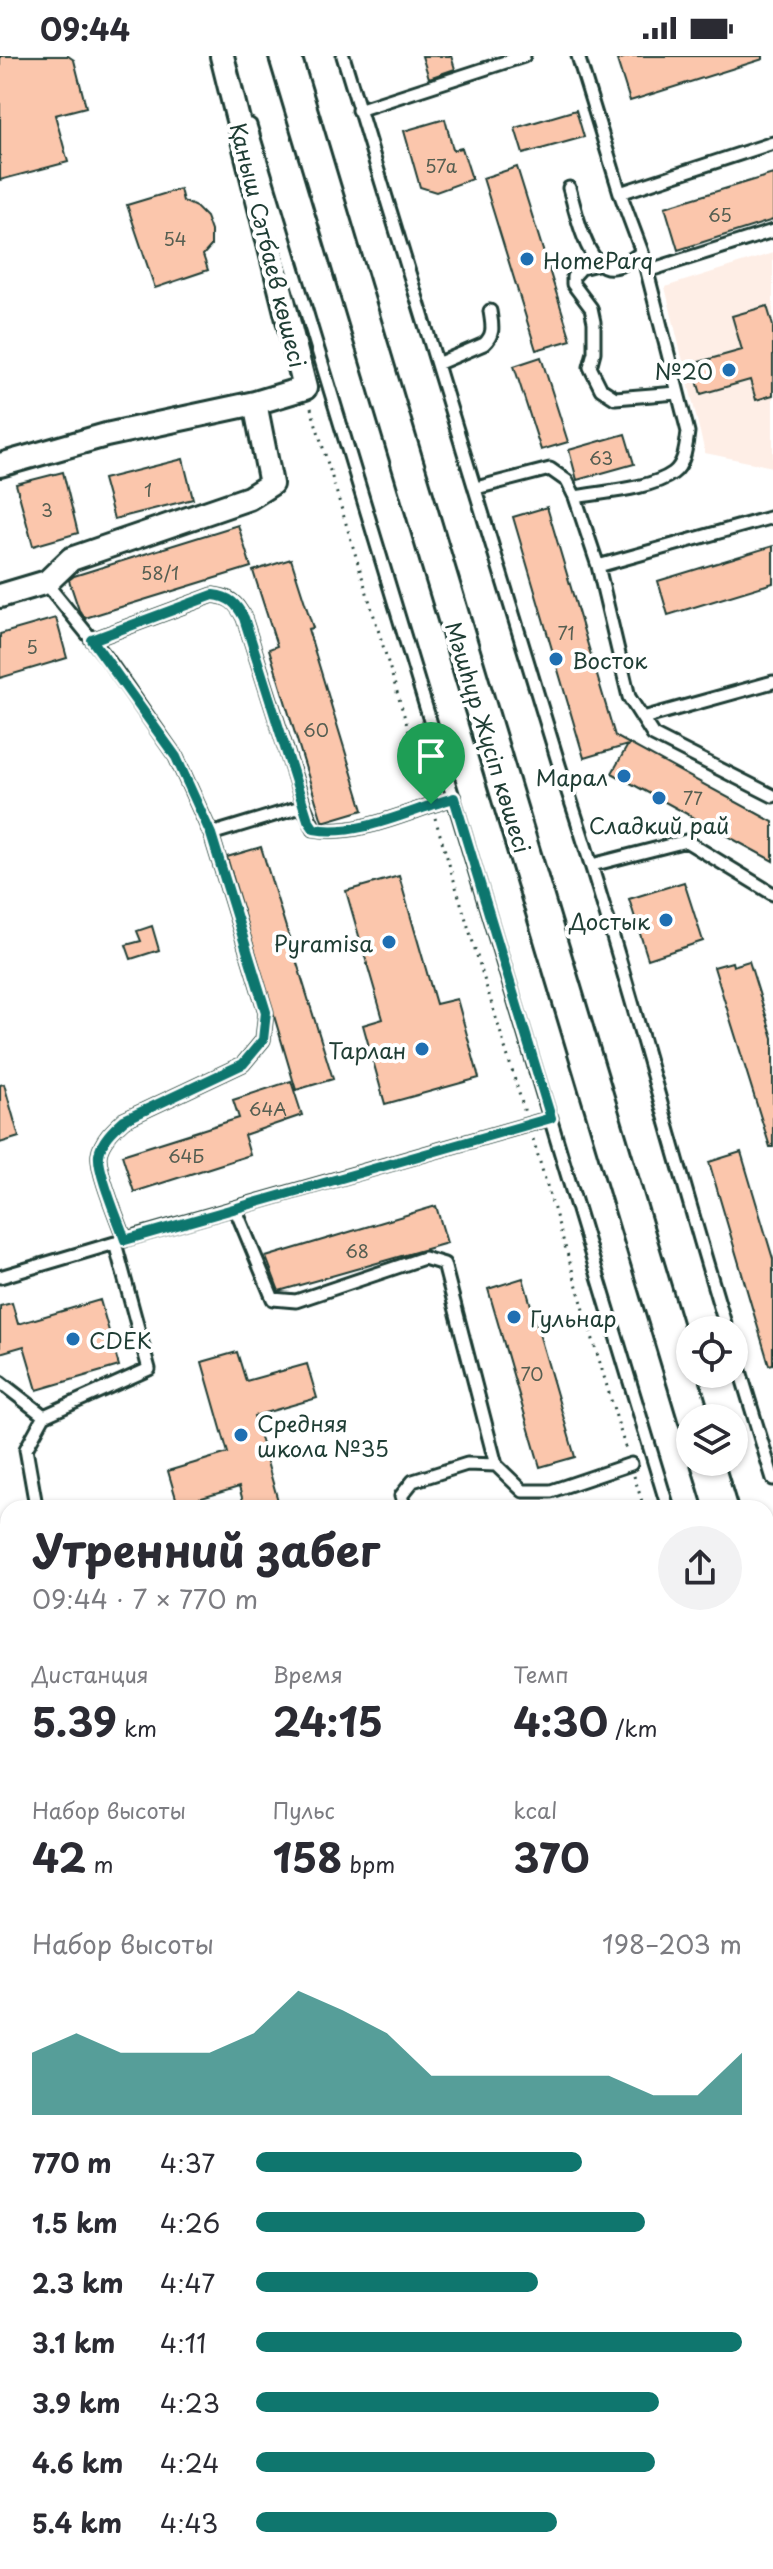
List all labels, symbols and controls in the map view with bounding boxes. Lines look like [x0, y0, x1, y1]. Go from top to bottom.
text: 09:44 [40, 6, 130, 51]
street label: Қаныш Сәтбаев көшесі [223, 119, 315, 371]
house number: 57а [425, 152, 458, 179]
house number: 65 [708, 201, 732, 228]
house number: 54 [163, 225, 187, 252]
place label: HomeParq [543, 243, 653, 276]
marker: HomeParq [518, 250, 536, 268]
place label: №20 [654, 354, 713, 387]
marker: №20 [720, 361, 738, 379]
house number: 63 [589, 444, 613, 471]
house number: 1 [144, 476, 152, 503]
house number: 3 [41, 496, 53, 523]
house number: 58/1 [141, 559, 179, 586]
street label: Мәшһүр Жүсіп көшесі [438, 617, 540, 857]
house number: 71 [558, 619, 574, 646]
house number: 5 [26, 633, 38, 660]
place label: Восток [572, 643, 648, 676]
marker: Восток [547, 650, 565, 668]
house number: 60 [303, 716, 329, 743]
pin [397, 722, 465, 804]
icon: arrive [409, 734, 453, 778]
place label: Марал [536, 760, 608, 793]
marker: Марал [615, 767, 633, 785]
house number: 77 [683, 784, 703, 811]
marker: Сладкий рай [650, 789, 668, 807]
place label: Сладкий рай [589, 808, 729, 841]
place label: Достык [568, 904, 651, 937]
marker: Достык [657, 911, 675, 929]
place label: Pyramisa [274, 926, 373, 959]
marker: Pyramisa [380, 933, 398, 951]
place label: Тарлан [328, 1033, 406, 1066]
marker: Тарлан [413, 1040, 431, 1058]
house number: 64А [249, 1095, 287, 1122]
house number: 64Б [168, 1142, 204, 1169]
house number: 68 [345, 1237, 369, 1264]
place label: Гульнар [530, 1301, 616, 1334]
marker: Гульнар [505, 1308, 523, 1326]
map controls [676, 1316, 748, 1476]
button: locate [676, 1316, 748, 1388]
place label: CDEK [89, 1323, 152, 1356]
marker: CDEK [64, 1330, 82, 1348]
house number: 70 [521, 1360, 543, 1387]
button: layers [676, 1404, 748, 1476]
place label: Средняя школа №35 [257, 1406, 389, 1464]
marker: Средняя школа №35 [232, 1426, 250, 1444]
text: Утренний забег [32, 1516, 380, 1582]
button: share [658, 1526, 742, 1610]
text: 09:44 · 7 × 770 m [32, 1579, 258, 1618]
text: Дистанция [32, 1657, 149, 1690]
text: Время [273, 1657, 343, 1690]
text: Темп [513, 1657, 569, 1690]
text: 5.39 [32, 1690, 117, 1751]
text: 24:15 [273, 1690, 383, 1751]
text: 4:30 [513, 1690, 608, 1751]
text: km [117, 1711, 157, 1744]
text: /km [608, 1711, 657, 1744]
text: Набор высоты [32, 1793, 186, 1826]
text: Пульс [273, 1793, 335, 1826]
text: kcal [513, 1793, 557, 1826]
text: 42 [32, 1826, 86, 1887]
text: 158 [273, 1826, 342, 1887]
text: 370 [513, 1826, 590, 1887]
text: m [86, 1847, 113, 1880]
text: bpm [342, 1847, 395, 1880]
text: Набор высоты [32, 1924, 214, 1963]
text: 198–203 m [602, 1924, 742, 1963]
text: 770 m [32, 2143, 112, 2182]
text: 4:37 [160, 2143, 215, 2182]
text: 1.5 km [32, 2203, 118, 2242]
text: 4:26 [160, 2203, 220, 2242]
text: 2.3 km [32, 2263, 124, 2302]
text: 4:47 [160, 2263, 215, 2302]
text: 3.1 km [32, 2323, 115, 2362]
text: 4:11 [160, 2323, 206, 2362]
text: 3.9 km [32, 2383, 121, 2422]
text: 4:23 [160, 2383, 220, 2422]
text: 4.6 km [32, 2443, 123, 2482]
text: 4:24 [160, 2443, 220, 2482]
text: 5.4 km [32, 2503, 122, 2542]
text: 4:43 [160, 2503, 218, 2542]

